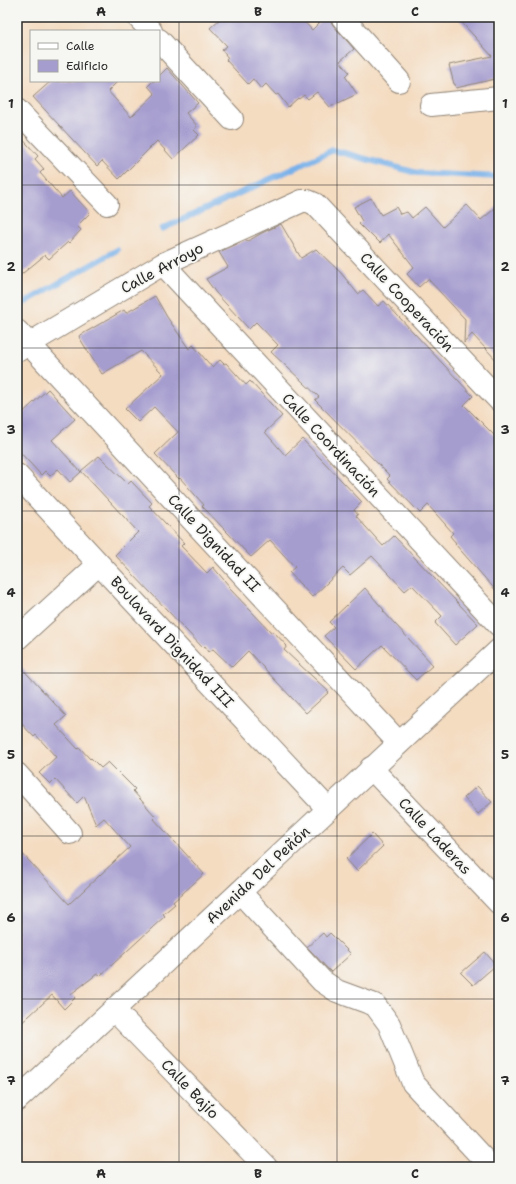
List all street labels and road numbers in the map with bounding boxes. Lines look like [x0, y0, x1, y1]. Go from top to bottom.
street label: Calle Arroyo [117, 238, 207, 298]
street label: Calle Cooperación [356, 248, 458, 356]
street label: Calle Coordinación [278, 389, 384, 501]
street label: Calle Dignidad II [163, 490, 265, 596]
street label: Boulavard Dignidad III [106, 572, 238, 712]
street label: Calle Laderas [394, 793, 476, 879]
street label: Avenida Del Peñón [202, 822, 314, 928]
street label: Calle Bajío [157, 1055, 223, 1123]

